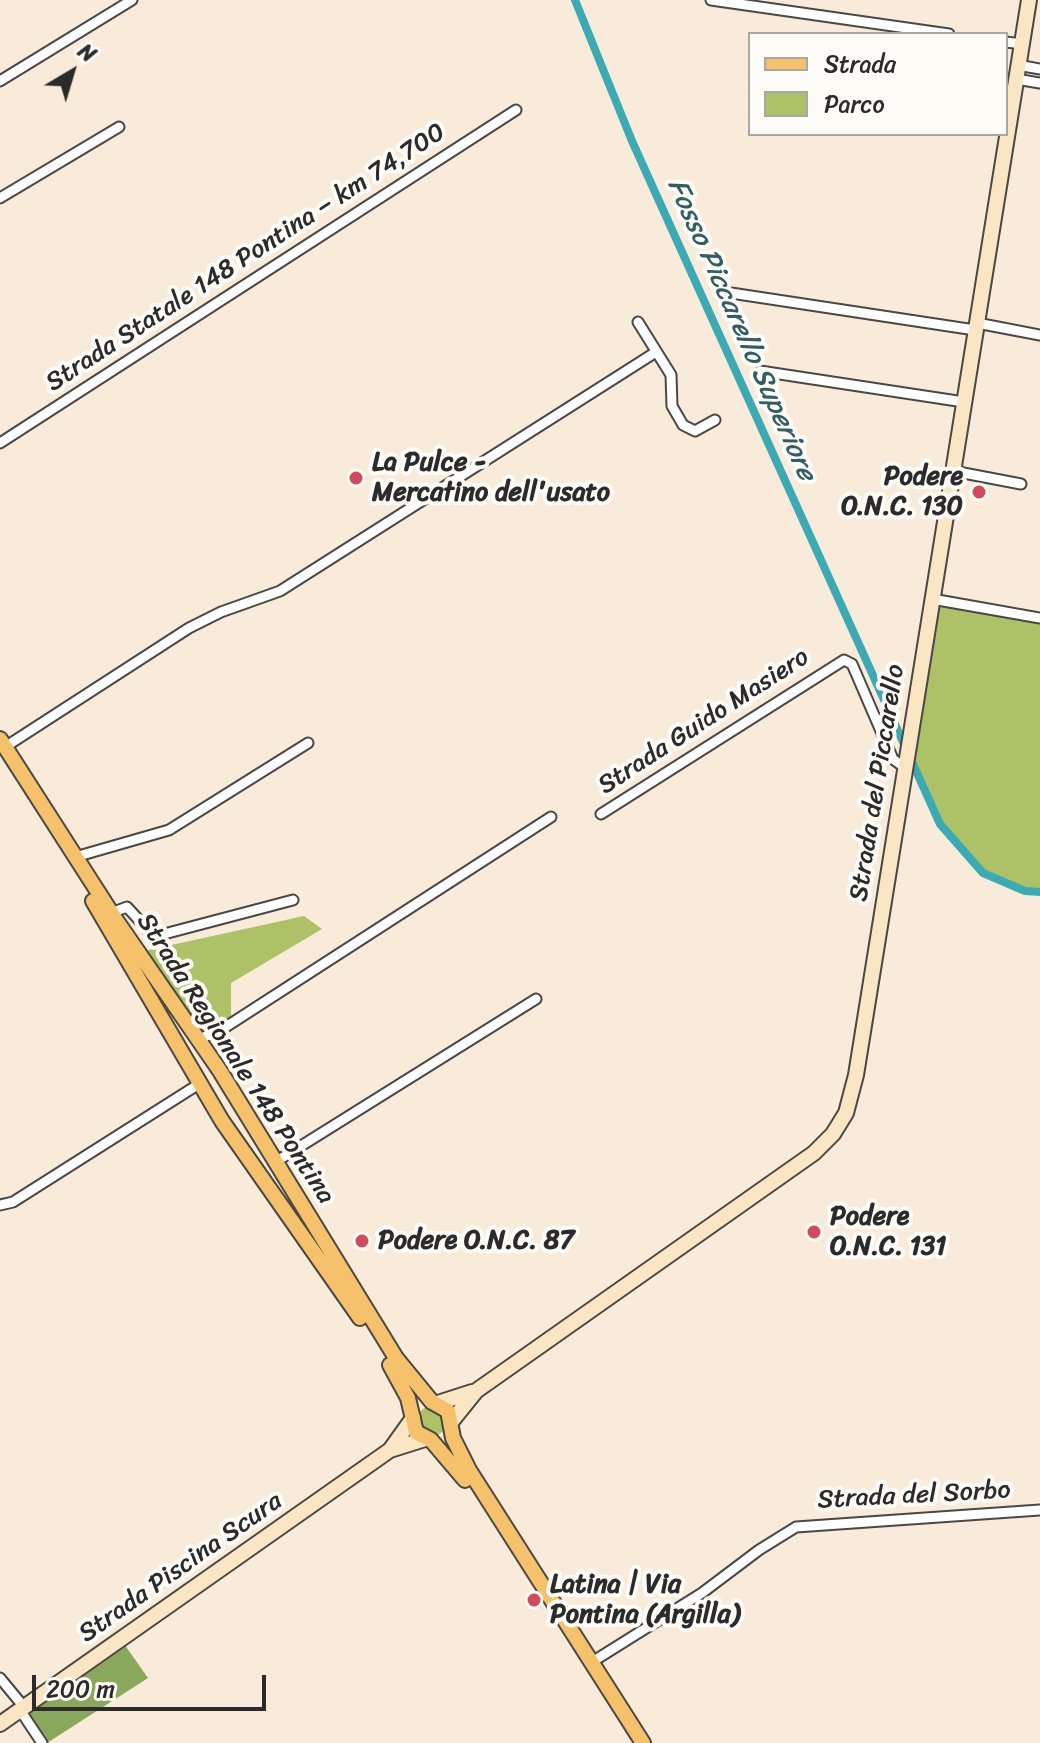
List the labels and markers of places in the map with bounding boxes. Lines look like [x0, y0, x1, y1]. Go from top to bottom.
place label: La Pulce - Mercatino dell'usato [372, 447, 610, 508]
place label: Podere O.N.C. 130 [841, 461, 963, 522]
marker: La Pulce - Mercatino dell'usato [347, 469, 365, 487]
marker: Podere O.N.C. 130 [970, 483, 988, 501]
place label: Podere O.N.C. 131 [830, 1201, 946, 1262]
marker: Podere O.N.C. 131 [805, 1223, 823, 1241]
place label: Podere O.N.C. 87 [378, 1225, 574, 1257]
marker: Podere O.N.C. 87 [353, 1232, 371, 1250]
place label: Latina | Via Pontina (Argilla) [550, 1569, 740, 1630]
marker: Latina | Via Pontina (Argilla) [525, 1591, 543, 1609]

